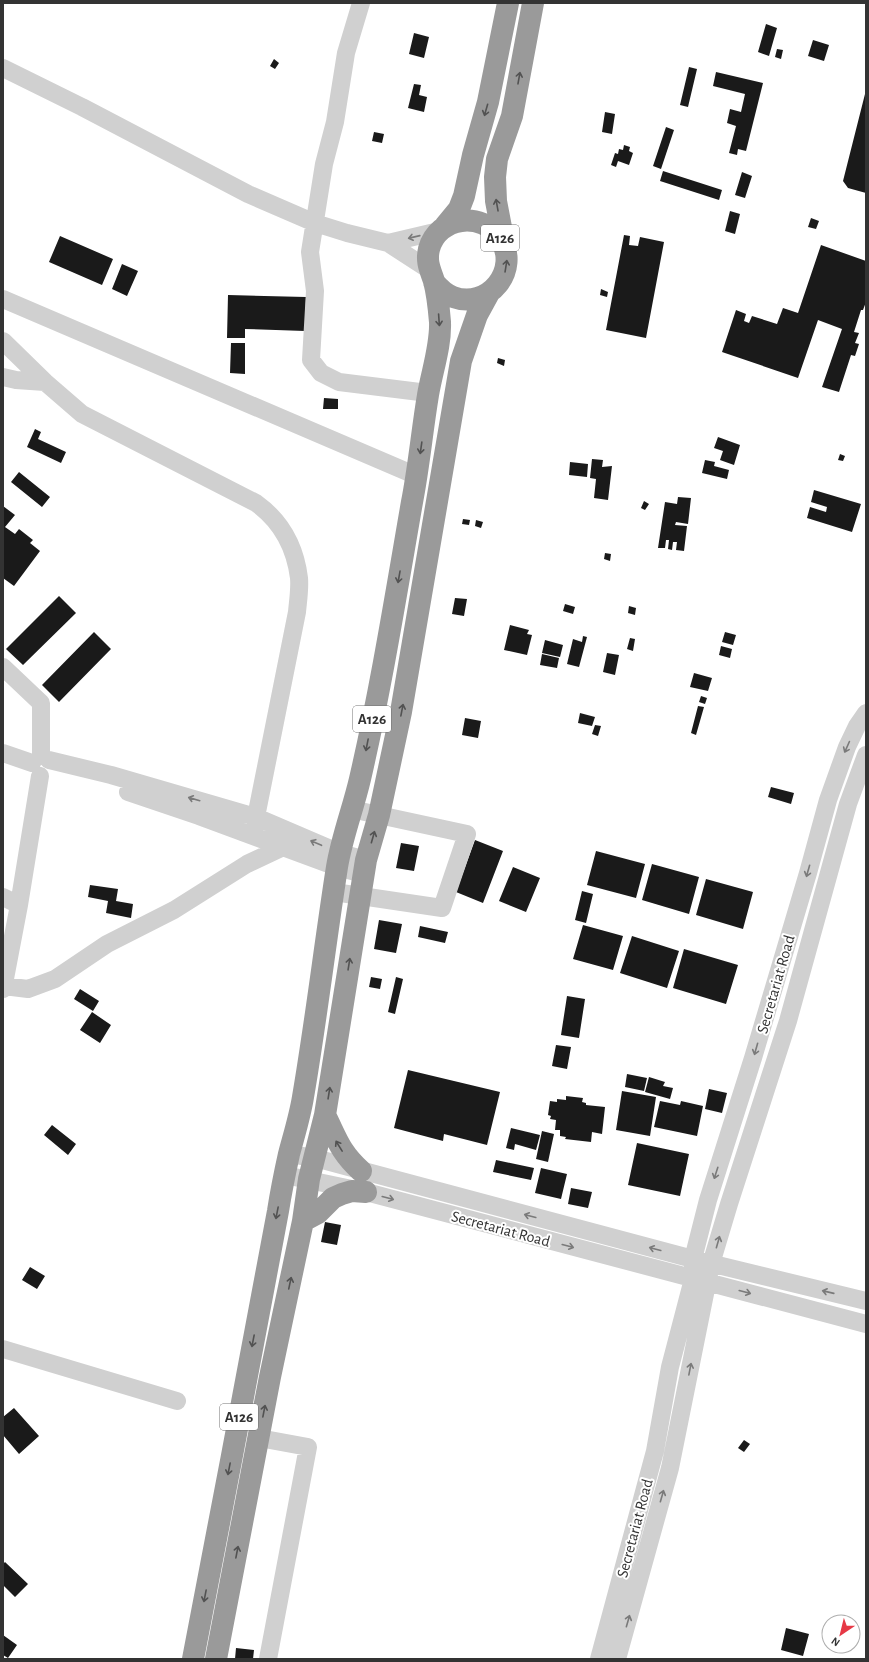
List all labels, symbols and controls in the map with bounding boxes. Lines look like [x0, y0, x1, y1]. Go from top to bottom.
one-way arrow [515, 72, 523, 85]
one-way arrow [482, 103, 489, 116]
one-way arrow [493, 199, 501, 212]
road number: A126 [481, 225, 519, 251]
one-way arrow [408, 234, 421, 241]
one-way arrow [502, 260, 510, 273]
one-way arrow [436, 313, 443, 326]
one-way arrow [417, 441, 425, 454]
one-way arrow [395, 570, 403, 583]
one-way arrow [398, 704, 406, 717]
road number: A126 [353, 706, 391, 732]
one-way arrow [362, 739, 370, 752]
one-way arrow [843, 741, 850, 753]
one-way arrow [187, 795, 200, 802]
one-way arrow [370, 830, 377, 843]
one-way arrow [310, 839, 322, 846]
one-way arrow [804, 864, 811, 877]
street label: Secretariat Road [754, 933, 798, 1035]
one-way arrow [345, 958, 353, 971]
one-way arrow [752, 1043, 759, 1056]
one-way arrow [325, 1087, 333, 1100]
one-way arrow [335, 1140, 344, 1151]
one-way arrow [712, 1167, 719, 1180]
one-way arrow [381, 1195, 394, 1203]
one-way arrow [273, 1206, 281, 1219]
street label: Secretariat Road [450, 1208, 552, 1250]
one-way arrow [524, 1212, 537, 1219]
one-way arrow [715, 1236, 722, 1249]
one-way arrow [561, 1242, 574, 1250]
one-way arrow [649, 1245, 662, 1252]
one-way arrow [286, 1277, 294, 1290]
one-way arrow [822, 1288, 835, 1295]
one-way arrow [738, 1289, 751, 1296]
one-way arrow [249, 1334, 257, 1347]
one-way arrow [686, 1363, 694, 1376]
road number: A126 [220, 1404, 258, 1430]
one-way arrow [260, 1404, 268, 1417]
one-way arrow [225, 1462, 233, 1475]
street label: Secretariat Road [614, 1477, 656, 1579]
one-way arrow [659, 1490, 667, 1503]
one-way arrow [233, 1546, 241, 1559]
one-way arrow [201, 1589, 209, 1602]
north arrow [821, 1614, 861, 1654]
one-way arrow [624, 1615, 632, 1628]
text: N [829, 1635, 842, 1648]

